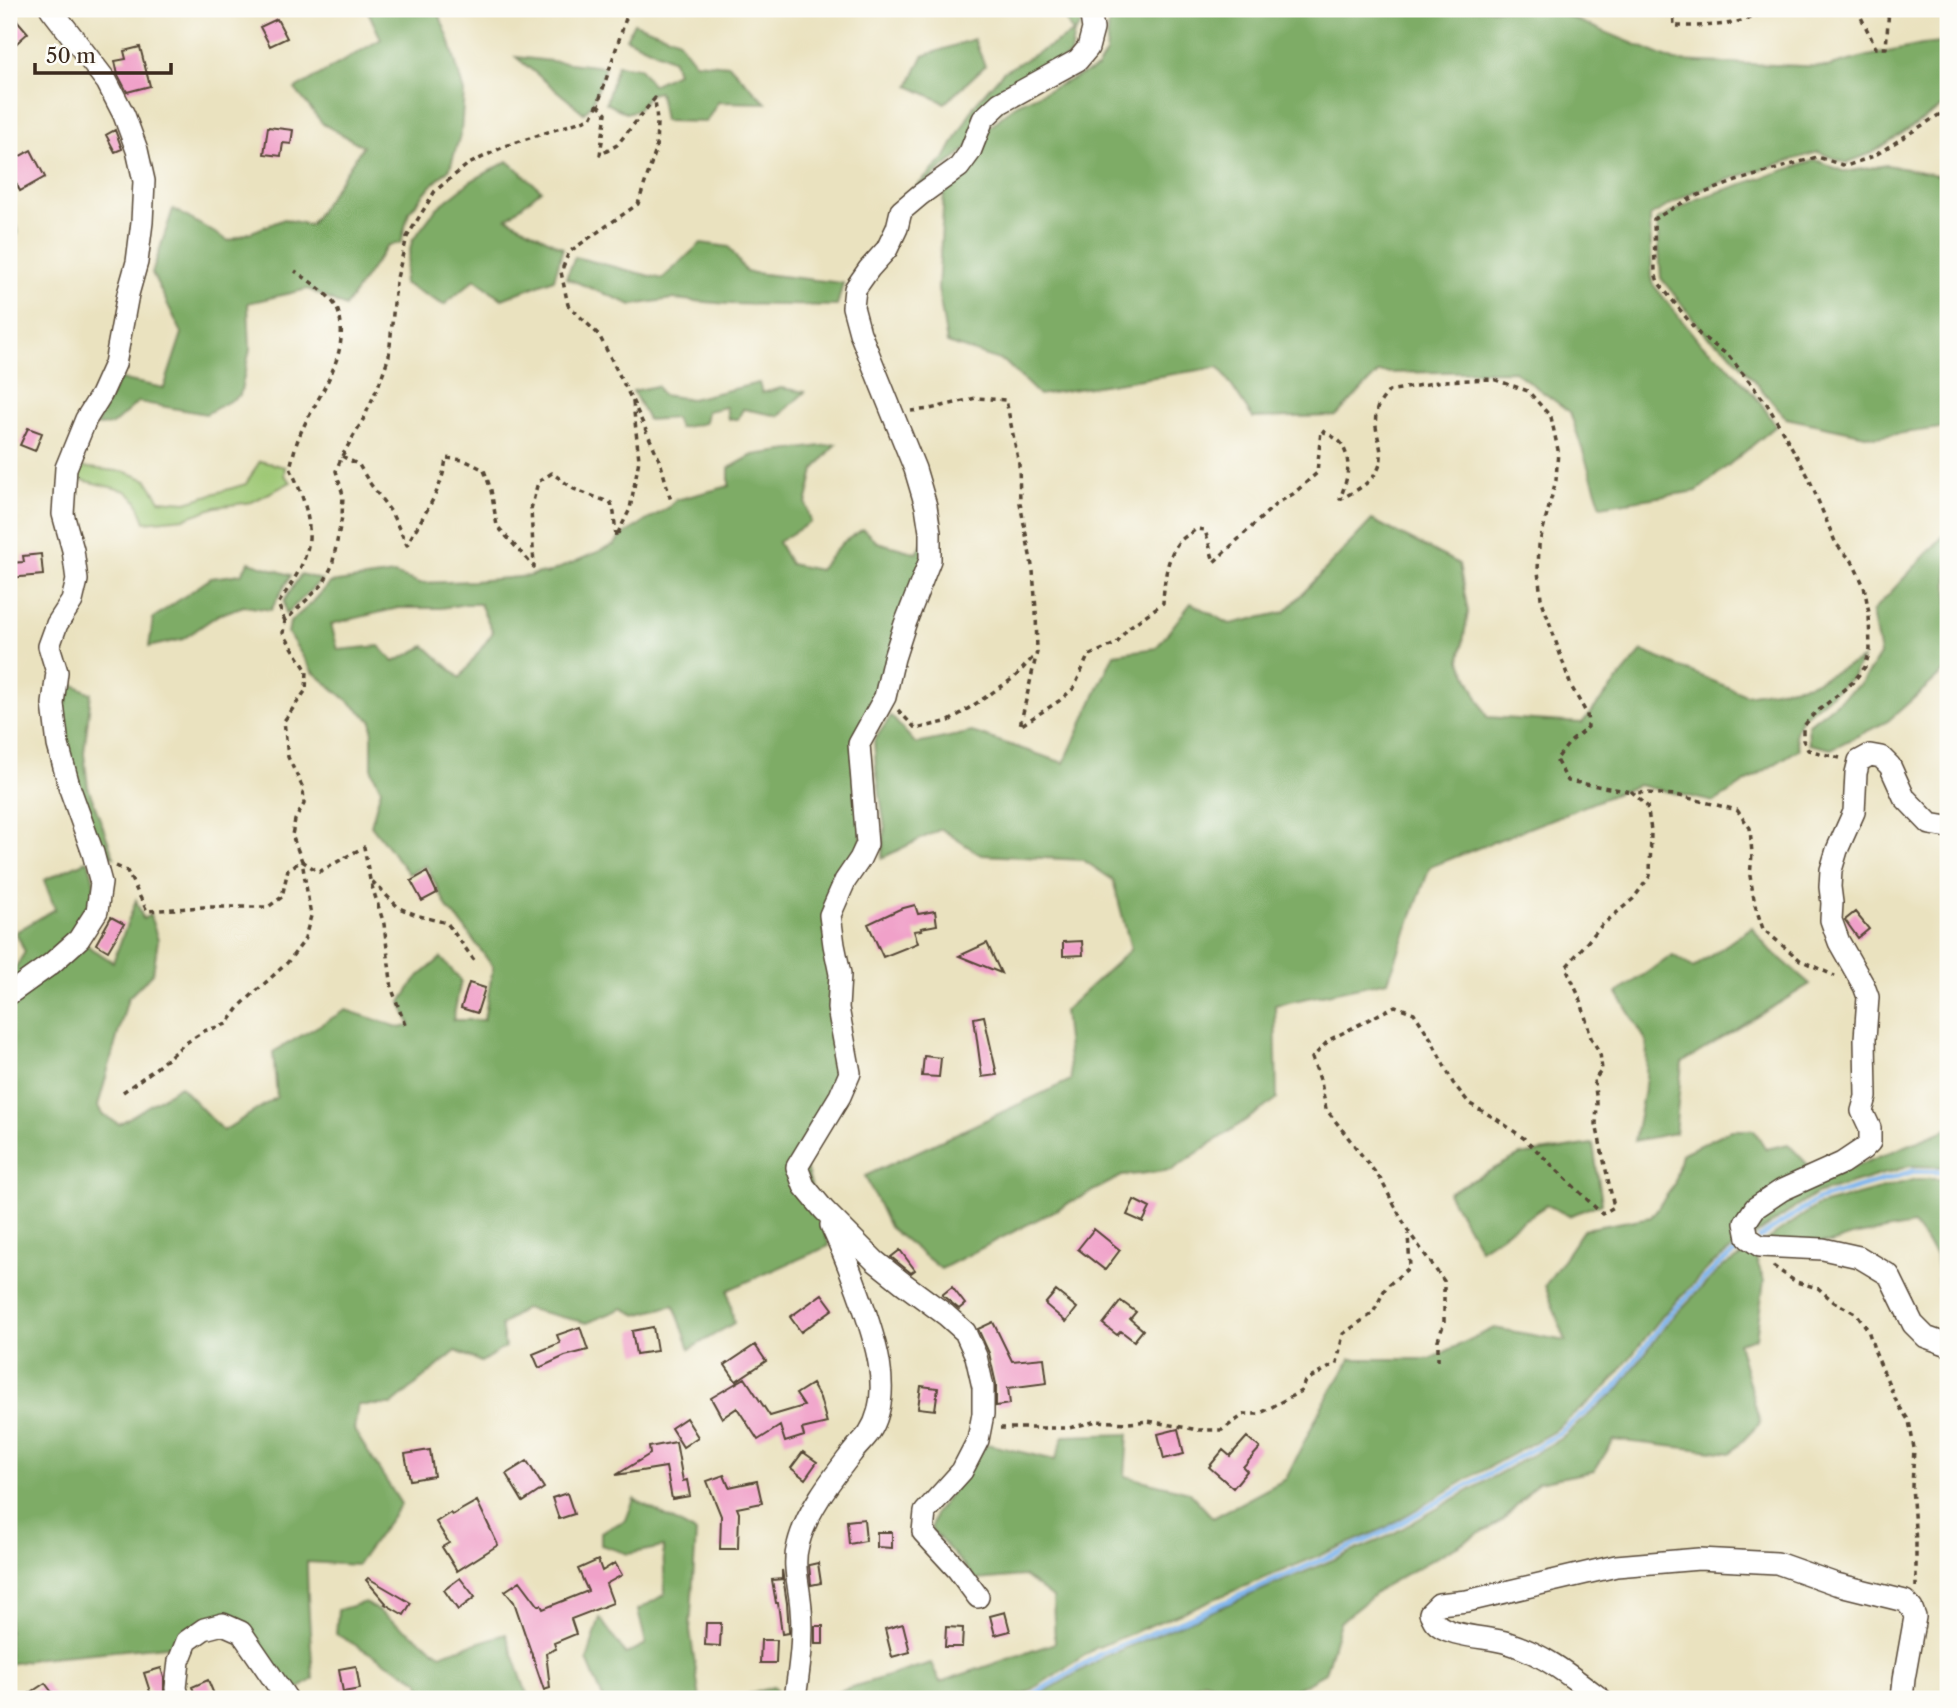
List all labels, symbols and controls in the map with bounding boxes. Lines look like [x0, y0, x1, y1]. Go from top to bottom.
scale bar [35, 32, 172, 76]
text: 50 m [46, 43, 96, 68]

